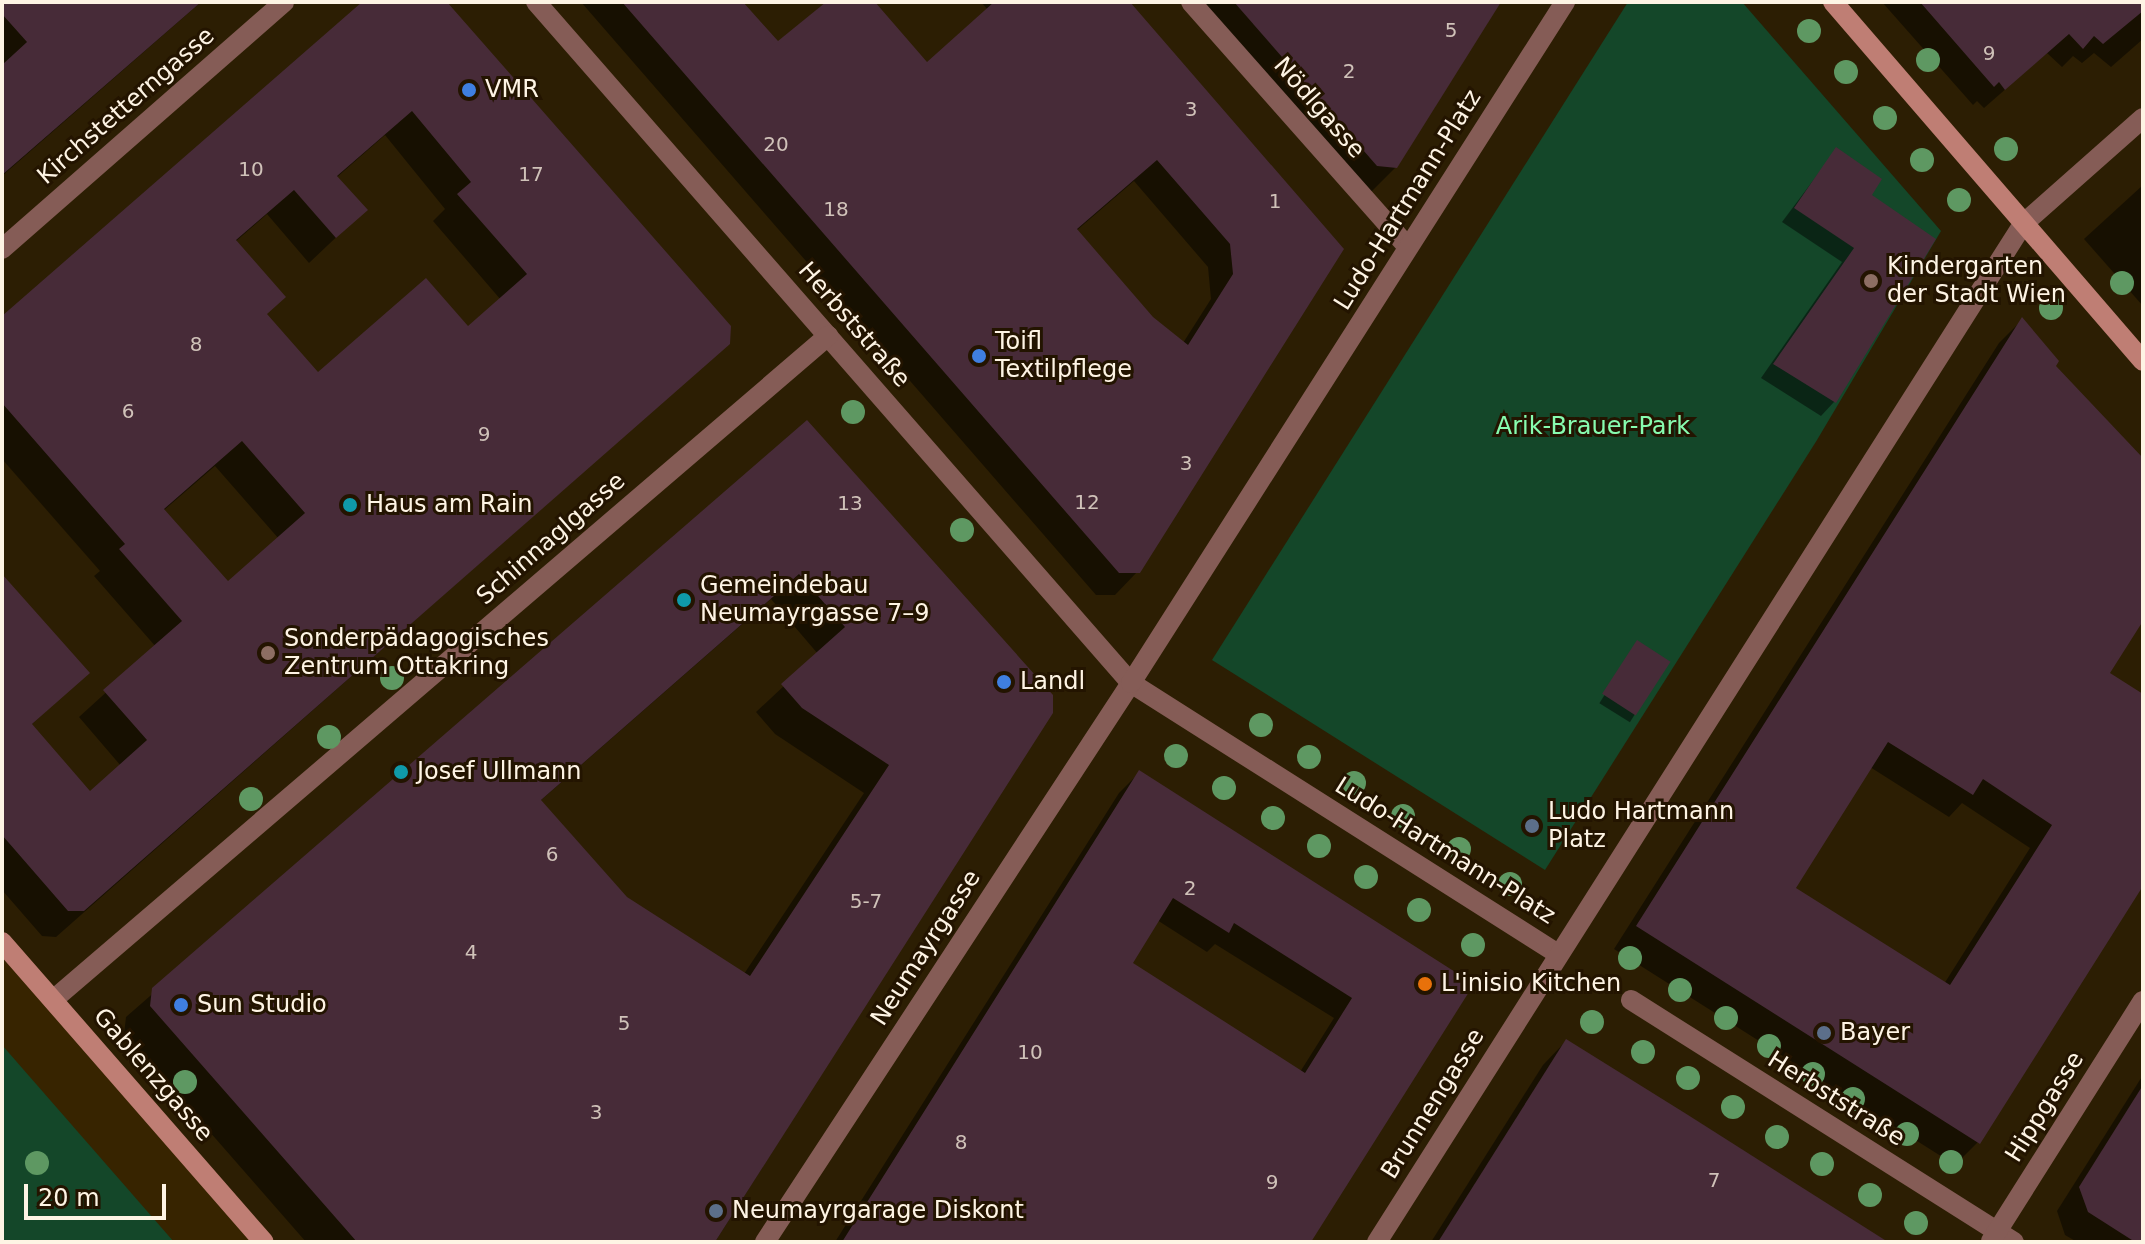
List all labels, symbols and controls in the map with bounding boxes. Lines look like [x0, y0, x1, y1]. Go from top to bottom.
house number: 5 [1445, 18, 1457, 42]
street label: Kirchstetterngasse [32, 21, 220, 191]
house number: 9 [1983, 41, 1995, 65]
street label: Nödlgasse [1267, 52, 1371, 164]
house number: 2 [1343, 59, 1355, 83]
place label: VMR [485, 76, 539, 104]
marker: VMR [460, 81, 478, 99]
street label: Ludo-Hartmann-Platz [1328, 85, 1488, 315]
house number: 3 [1185, 97, 1197, 121]
house number: 20 [763, 132, 789, 156]
house number: 10 [238, 157, 264, 181]
house number: 17 [518, 162, 544, 186]
house number: 1 [1269, 189, 1281, 213]
house number: 18 [823, 197, 849, 221]
place label: Kindergarten der Stadt Wien [1887, 253, 2066, 309]
street label: Herbststraße [792, 257, 916, 393]
marker: Kindergarten der Stadt Wien [1862, 272, 1880, 290]
place label: Toifl Textilpflege [995, 328, 1132, 384]
house number: 8 [190, 332, 202, 356]
marker: Toifl Textilpflege [970, 347, 988, 365]
house number: 6 [122, 399, 134, 423]
park label: Arik-Brauer-Park [1496, 413, 1690, 441]
house number: 9 [478, 422, 490, 446]
house number: 3 [1180, 451, 1192, 475]
street label: Schinnaglgasse [471, 467, 631, 611]
house number: 12 [1074, 490, 1100, 514]
place label: Haus am Rain [366, 491, 533, 519]
house number: 13 [837, 491, 863, 515]
marker: Haus am Rain [341, 496, 359, 514]
place label: Gemeindebau Neumayrgasse 7–9 [700, 572, 930, 628]
marker: Gemeindebau Neumayrgasse 7–9 [675, 591, 693, 609]
place label: Sonderpädagogisches Zentrum Ottakring [284, 625, 549, 681]
marker: Sonderpädagogisches Zentrum Ottakring [259, 644, 277, 662]
place label: Landl [1020, 668, 1085, 696]
marker: Landl [995, 673, 1013, 691]
place label: Josef Ullmann [417, 758, 582, 786]
marker: Josef Ullmann [392, 763, 410, 781]
street label: Ludo-Hartmann-Platz [1330, 771, 1560, 931]
place label: Ludo Hartmann Platz [1548, 798, 1734, 854]
marker: Ludo Hartmann Platz [1523, 817, 1541, 835]
house number: 6 [546, 842, 558, 866]
street label: Neumayrgasse [865, 865, 987, 1031]
house number: 2 [1184, 876, 1196, 900]
house number: 5-7 [850, 889, 882, 913]
house number: 4 [465, 940, 477, 964]
place label: L'inisio Kitchen [1441, 970, 1621, 998]
marker: L'inisio Kitchen [1416, 975, 1434, 993]
place label: Sun Studio [197, 991, 327, 1019]
marker: Sun Studio [172, 996, 190, 1014]
street label: Gablenzgasse [87, 1002, 219, 1148]
house number: 5 [618, 1011, 630, 1035]
place label: Bayer [1840, 1019, 1910, 1047]
street label: Brunnengasse [1375, 1024, 1491, 1184]
marker: Bayer [1815, 1024, 1833, 1042]
house number: 10 [1017, 1040, 1043, 1064]
street label: Herbststraße [1762, 1045, 1910, 1153]
street label: Hippgasse [2000, 1046, 2090, 1168]
house number: 3 [590, 1100, 602, 1124]
house number: 8 [955, 1130, 967, 1154]
scale bar [28, 1168, 170, 1218]
house number: 7 [1708, 1168, 1720, 1192]
house number: 9 [1266, 1170, 1278, 1194]
text: 20 m [38, 1184, 100, 1212]
place label: Neumayrgarage Diskont [732, 1197, 1024, 1225]
marker: Neumayrgarage Diskont [707, 1202, 725, 1220]

